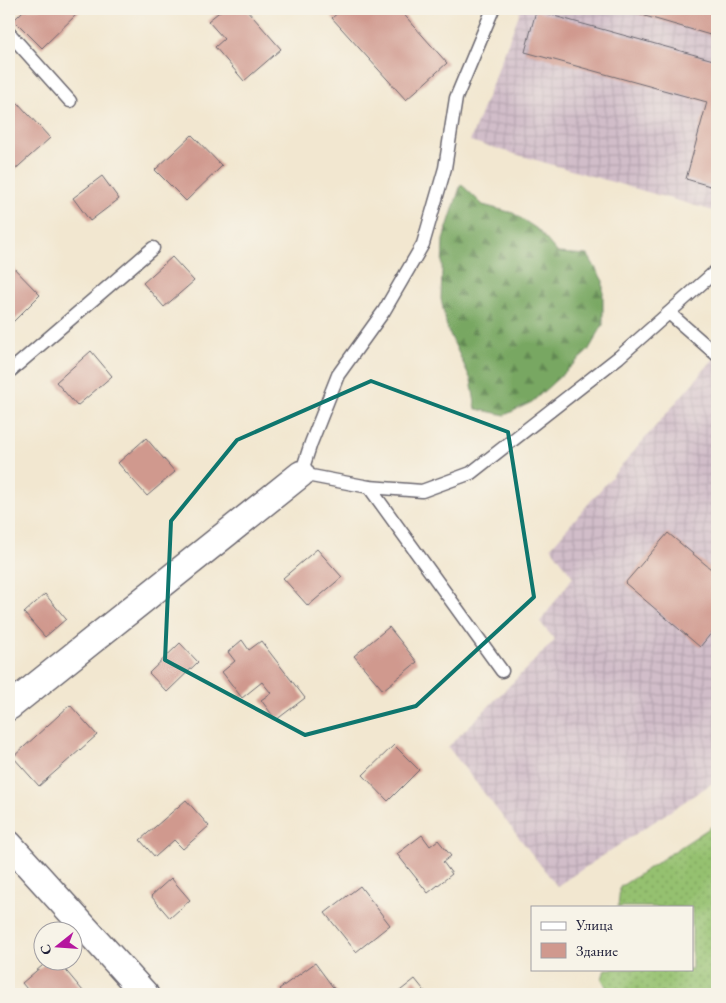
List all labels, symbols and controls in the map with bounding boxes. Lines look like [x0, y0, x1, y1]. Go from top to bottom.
legend [531, 906, 694, 970]
text: Улица [575, 915, 613, 934]
north arrow [32, 920, 82, 970]
text: Здание [576, 941, 618, 960]
text: С [35, 942, 56, 957]

